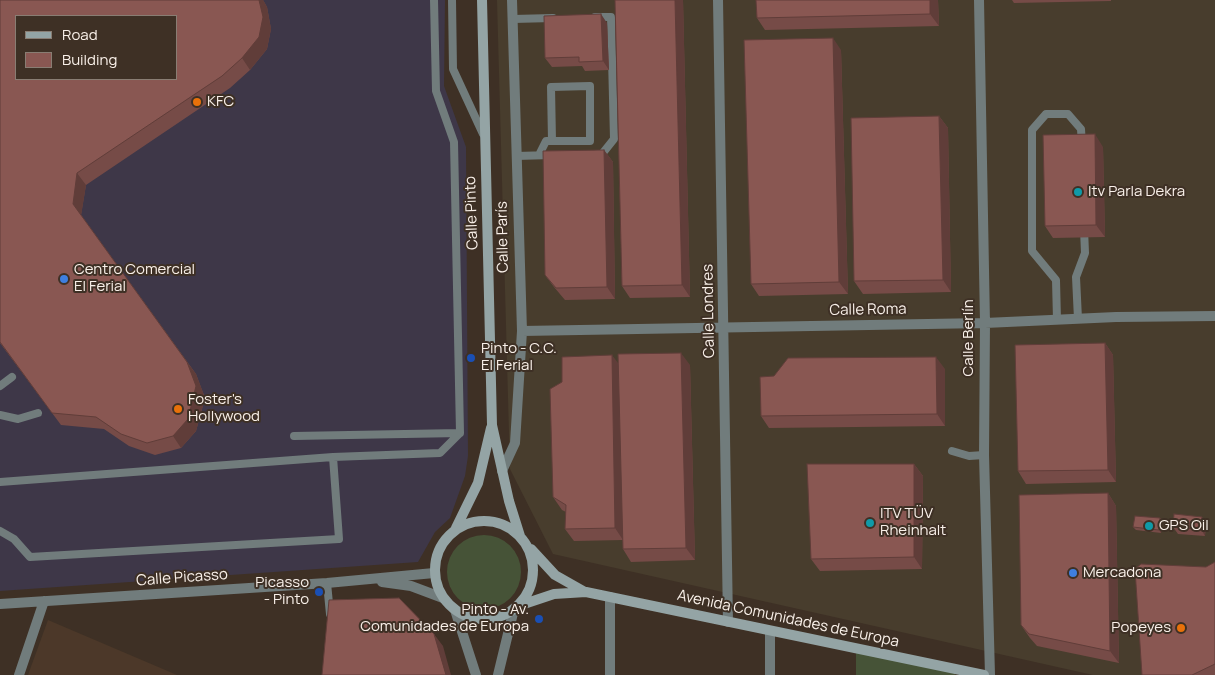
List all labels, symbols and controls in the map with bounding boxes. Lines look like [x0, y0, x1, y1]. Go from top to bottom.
legend [15, 15, 178, 80]
text: Road [62, 24, 98, 45]
text: Building [62, 49, 117, 70]
place label: KFC [207, 93, 234, 111]
marker: KFC [191, 96, 203, 108]
street label: Calle Pinto [462, 176, 482, 250]
place label: Itv Parla Dekra [1088, 183, 1185, 201]
marker: Itv Parla Dekra [1072, 186, 1084, 198]
street label: Calle París [493, 201, 513, 273]
place label: Centro Comercial El Ferial [74, 261, 195, 296]
street label: Calle Londres [699, 264, 719, 358]
marker: Centro Comercial El Ferial [58, 273, 70, 285]
street label: Calle Berlín [960, 299, 978, 377]
street label: Calle Roma [829, 300, 907, 320]
place label: Pinto - C.C. El Ferial [481, 340, 557, 375]
marker: Pinto - C.C. El Ferial [465, 352, 477, 364]
place label: Foster's Hollywood [188, 391, 260, 426]
marker: Foster's Hollywood [172, 403, 184, 415]
place label: ITV TÜV Rheinhalt [880, 505, 946, 540]
marker: ITV TÜV Rheinhalt [864, 517, 876, 529]
place label: GPS Oil [1159, 517, 1209, 535]
marker: GPS Oil [1143, 520, 1155, 532]
place label: Mercadona [1083, 564, 1161, 582]
street label: Calle Picasso [136, 566, 228, 590]
marker: Mercadona [1067, 567, 1079, 579]
place label: Picasso - Pinto [255, 574, 309, 609]
marker: Picasso - Pinto [313, 586, 325, 598]
street label: Avenida Comunidades de Europa [675, 587, 901, 651]
place label: Pinto - Av. Comunidades de Europa [360, 601, 529, 636]
marker: Pinto - Av. Comunidades de Europa [533, 613, 545, 625]
place label: Popeyes [1111, 619, 1171, 637]
marker: Popeyes [1175, 622, 1187, 634]

